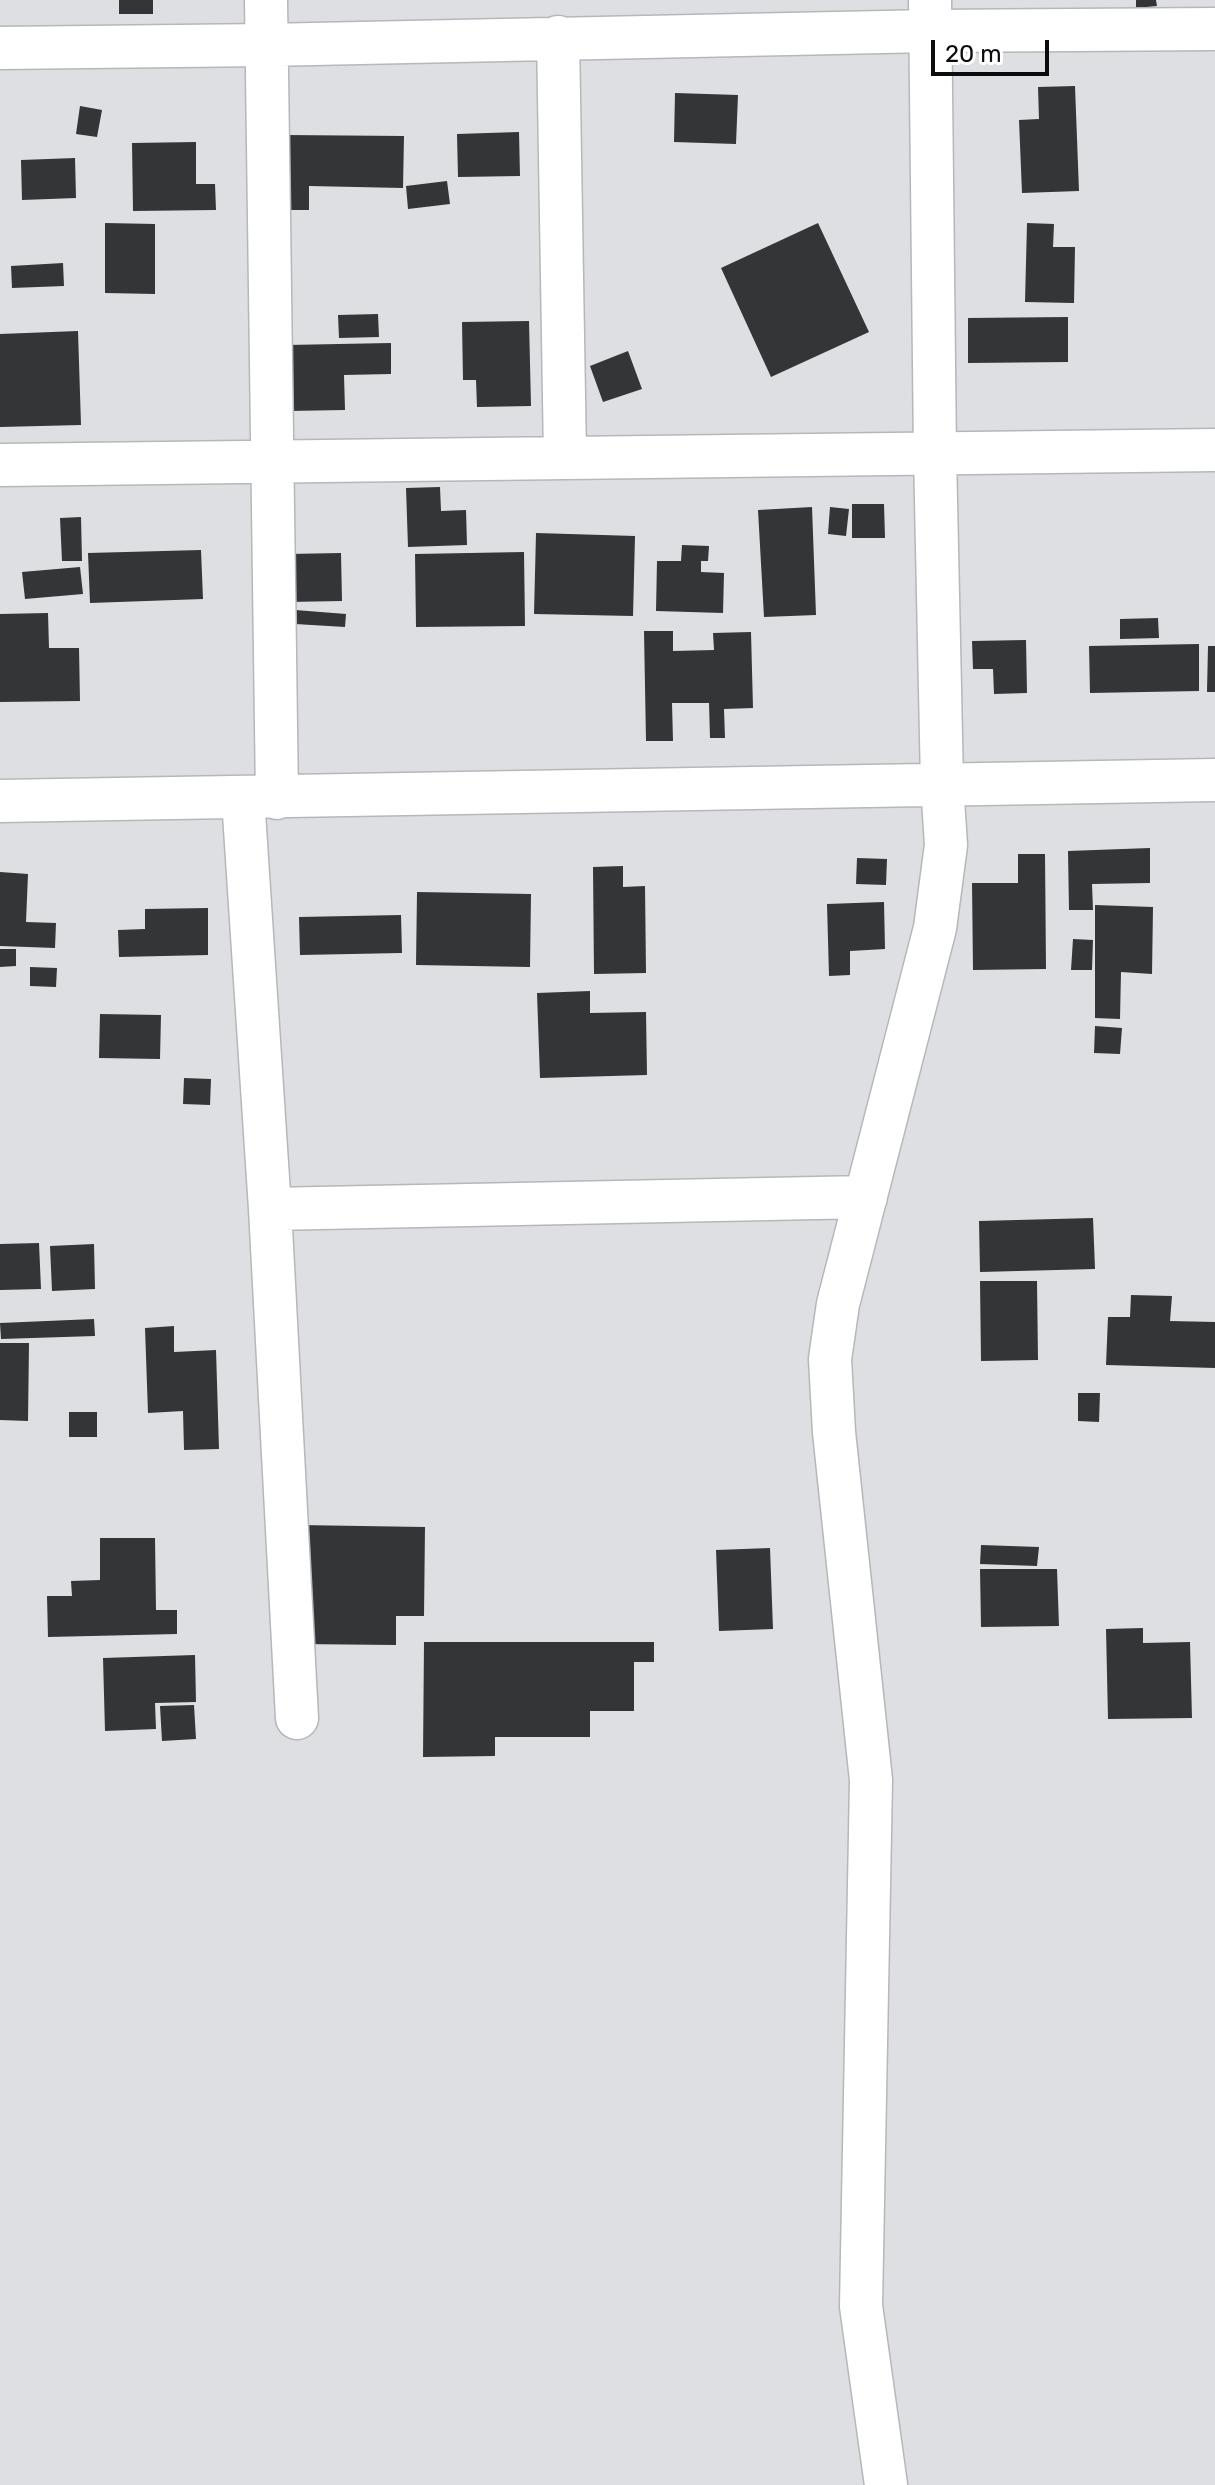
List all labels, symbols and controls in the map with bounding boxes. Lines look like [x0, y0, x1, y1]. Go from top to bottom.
scale bar [935, 24, 1053, 74]
text: 20 m [945, 40, 1002, 68]

